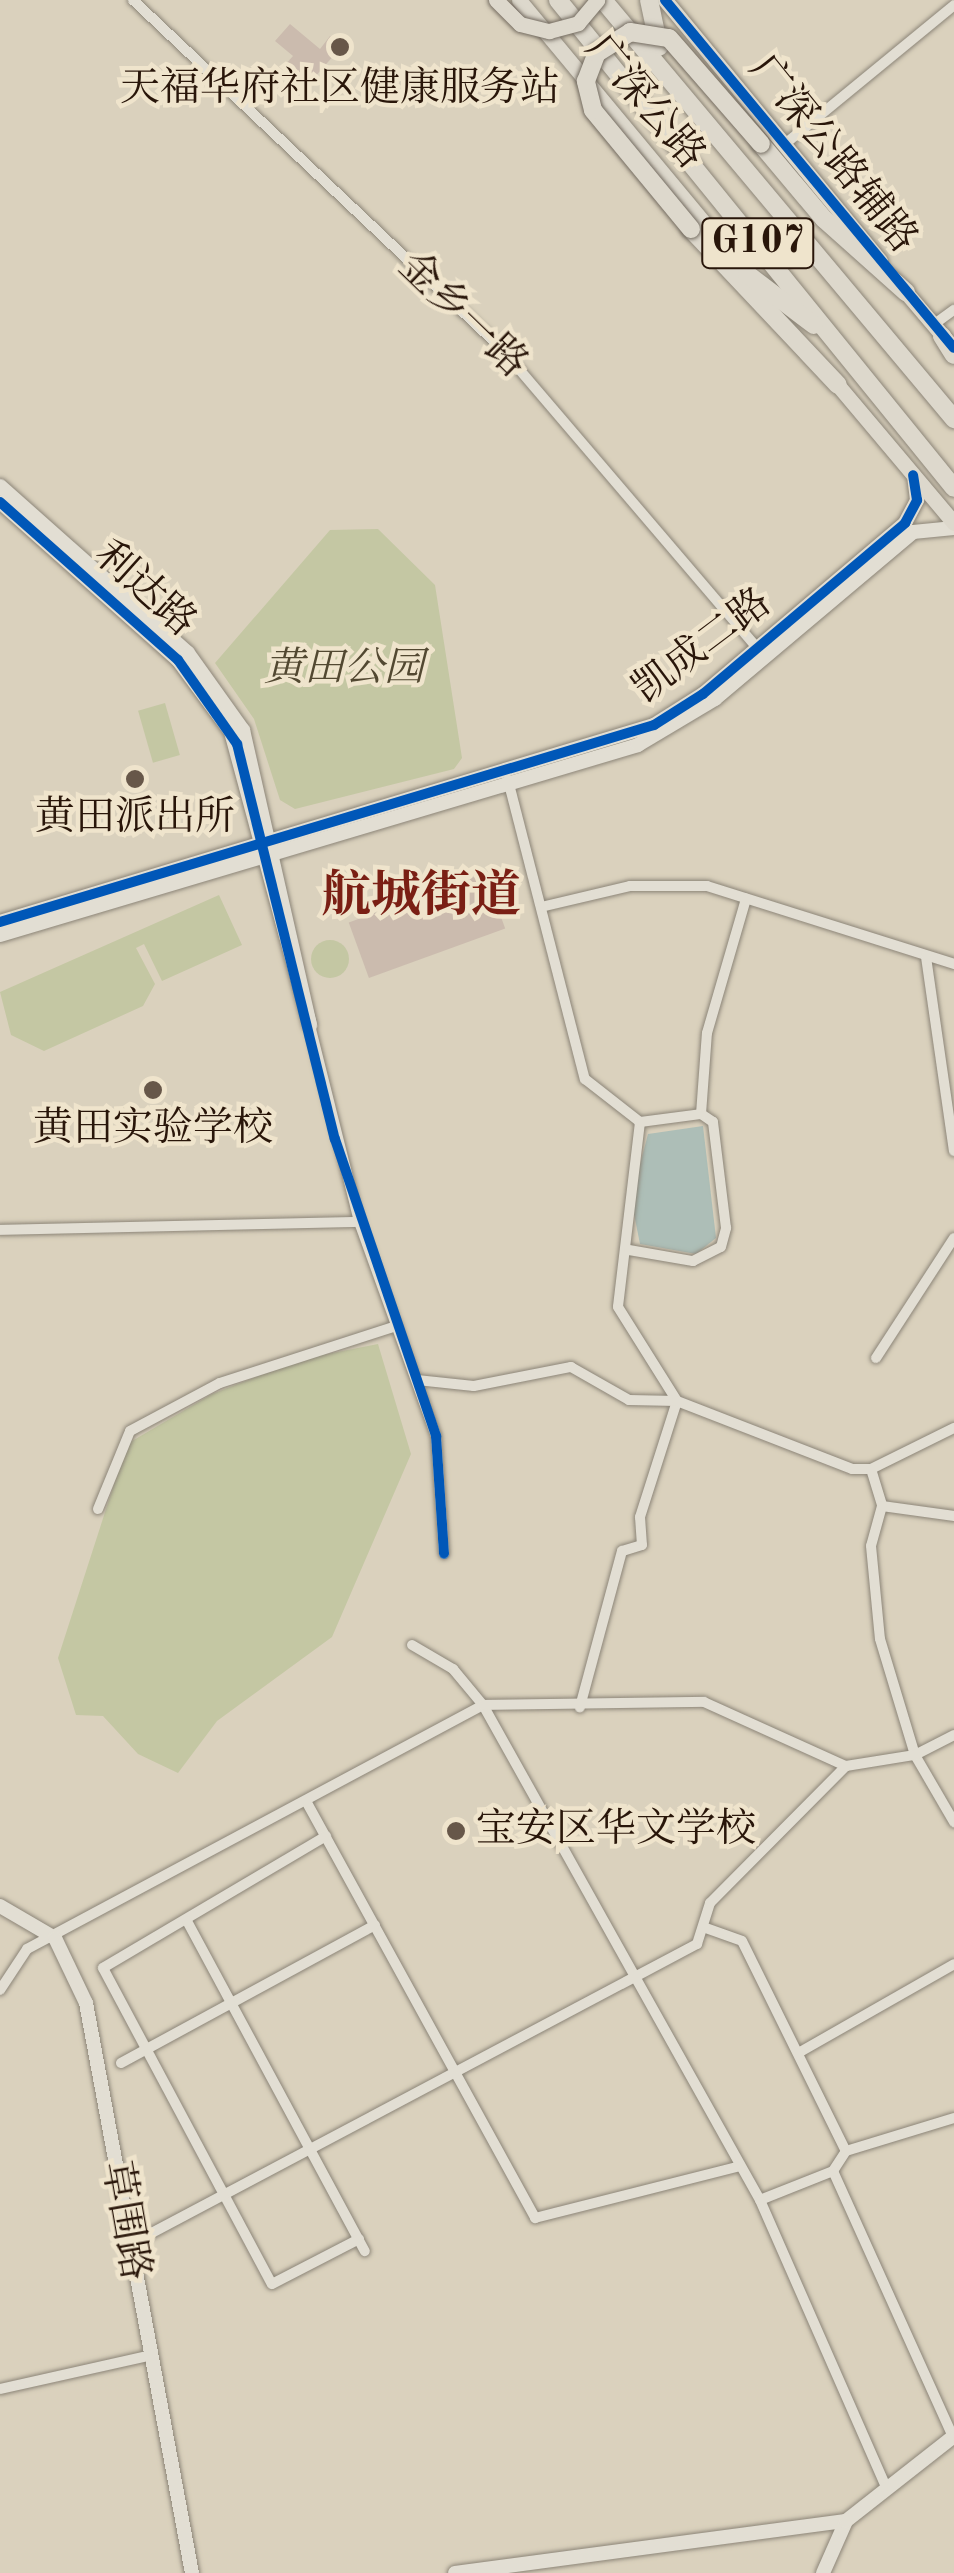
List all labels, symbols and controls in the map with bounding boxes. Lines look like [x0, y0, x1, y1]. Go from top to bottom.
street label: 广深公路 [574, 26, 714, 180]
marker: 天福华府社区健康服务站 [327, 34, 353, 60]
street label: 广深公路辅路 [738, 47, 926, 263]
place label: 天福华府社区健康服务站 [120, 66, 560, 114]
road number: G107 [700, 210, 816, 276]
street label: 金乡一路 [388, 243, 536, 389]
street label: 利达路 [83, 532, 205, 648]
street label: 凯成二路 [625, 580, 781, 714]
park label: 黄田公园 [264, 646, 424, 694]
marker: 黄田派出所 [124, 768, 146, 790]
place label: 黄田派出所 [35, 795, 235, 843]
district label: 航城街道 [321, 869, 521, 929]
marker: 黄田实验学校 [142, 1079, 164, 1101]
place label: 黄田实验学校 [33, 1106, 273, 1154]
place label: 宝安区华文学校 [476, 1807, 756, 1855]
marker: 宝安区华文学校 [445, 1820, 467, 1842]
street label: 草围路 [90, 2158, 158, 2284]

